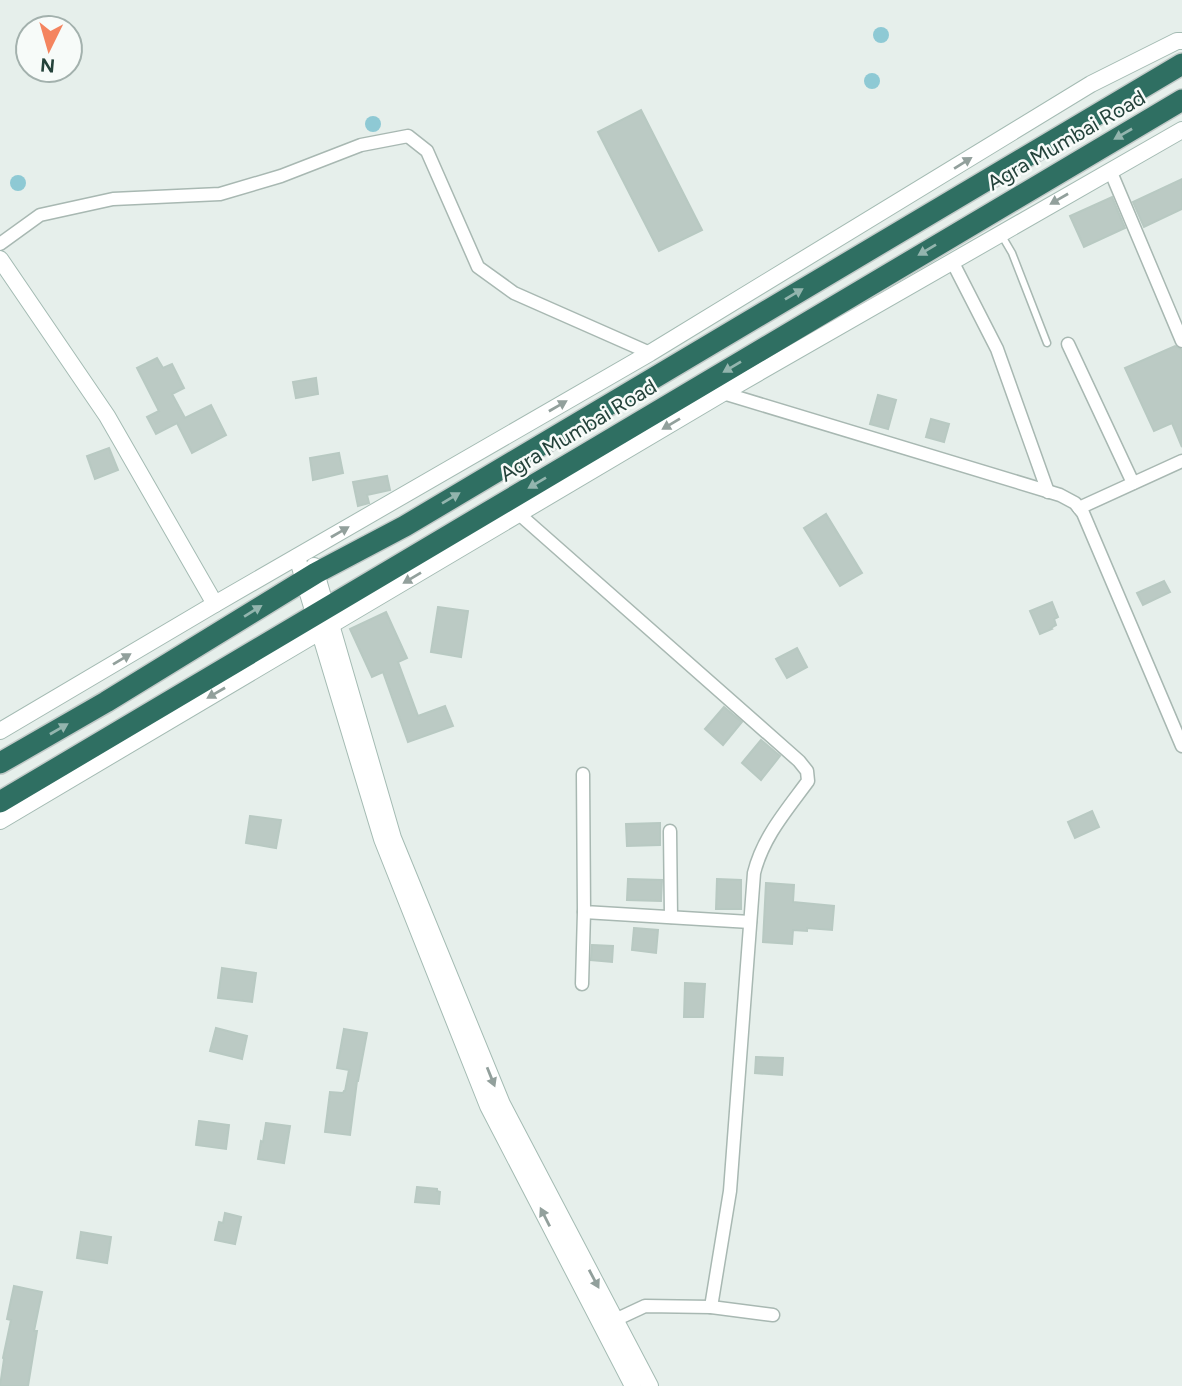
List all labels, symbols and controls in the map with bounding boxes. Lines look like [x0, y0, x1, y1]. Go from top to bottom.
north arrow [14, 14, 84, 84]
text: N [39, 53, 56, 78]
street label: Agra Mumbai Road [983, 85, 1149, 195]
one-way arrow [1114, 128, 1133, 141]
one-way arrow [954, 156, 973, 169]
one-way arrow [1049, 193, 1068, 206]
one-way arrow [918, 244, 937, 257]
one-way arrow [784, 288, 803, 301]
one-way arrow [722, 361, 741, 373]
street label: Agra Mumbai Road [495, 373, 661, 487]
one-way arrow [549, 400, 568, 412]
one-way arrow [661, 417, 680, 430]
one-way arrow [527, 477, 546, 490]
one-way arrow [441, 492, 460, 504]
one-way arrow [330, 526, 350, 538]
one-way arrow [403, 571, 422, 584]
one-way arrow [244, 605, 263, 617]
one-way arrow [113, 652, 132, 665]
one-way arrow [207, 687, 226, 700]
one-way arrow [49, 723, 69, 735]
one-way arrow [486, 1066, 497, 1087]
one-way arrow [540, 1206, 552, 1226]
one-way arrow [588, 1270, 600, 1289]

